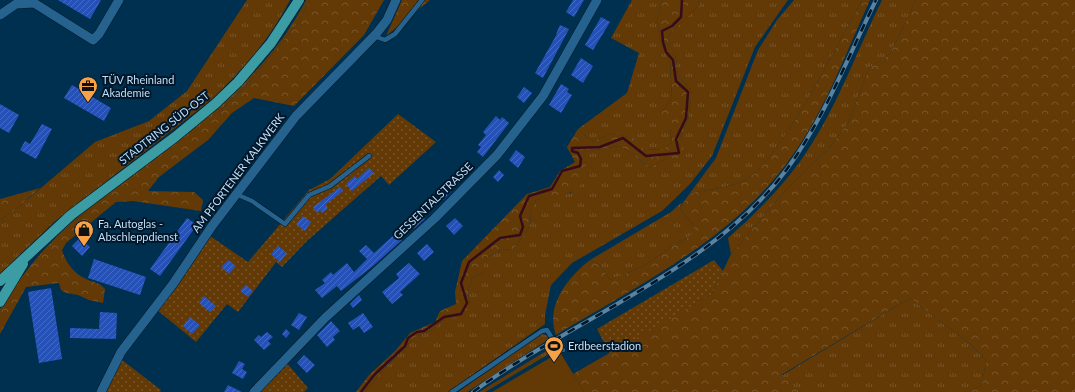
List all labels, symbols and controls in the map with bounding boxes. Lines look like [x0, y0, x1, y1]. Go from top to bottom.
place label: TÜV Rheinland Akademie [102, 73, 174, 99]
office icon: TÜV Rheinland Akademie [77, 75, 99, 103]
street label: STADTRING SÜD-OST [116, 88, 212, 167]
street label: AM PFORTENER KALKWERK [189, 110, 287, 235]
street label: GESSENTALSTRASSE [390, 159, 475, 242]
place label: Fa. Autoglas - Abschleppdienst [98, 217, 178, 243]
shop icon: Fa. Autoglas - Abschleppdienst [73, 219, 95, 247]
sports icon: Erdbeerstadion [543, 335, 565, 363]
place label: Erdbeerstadion [568, 339, 641, 352]

